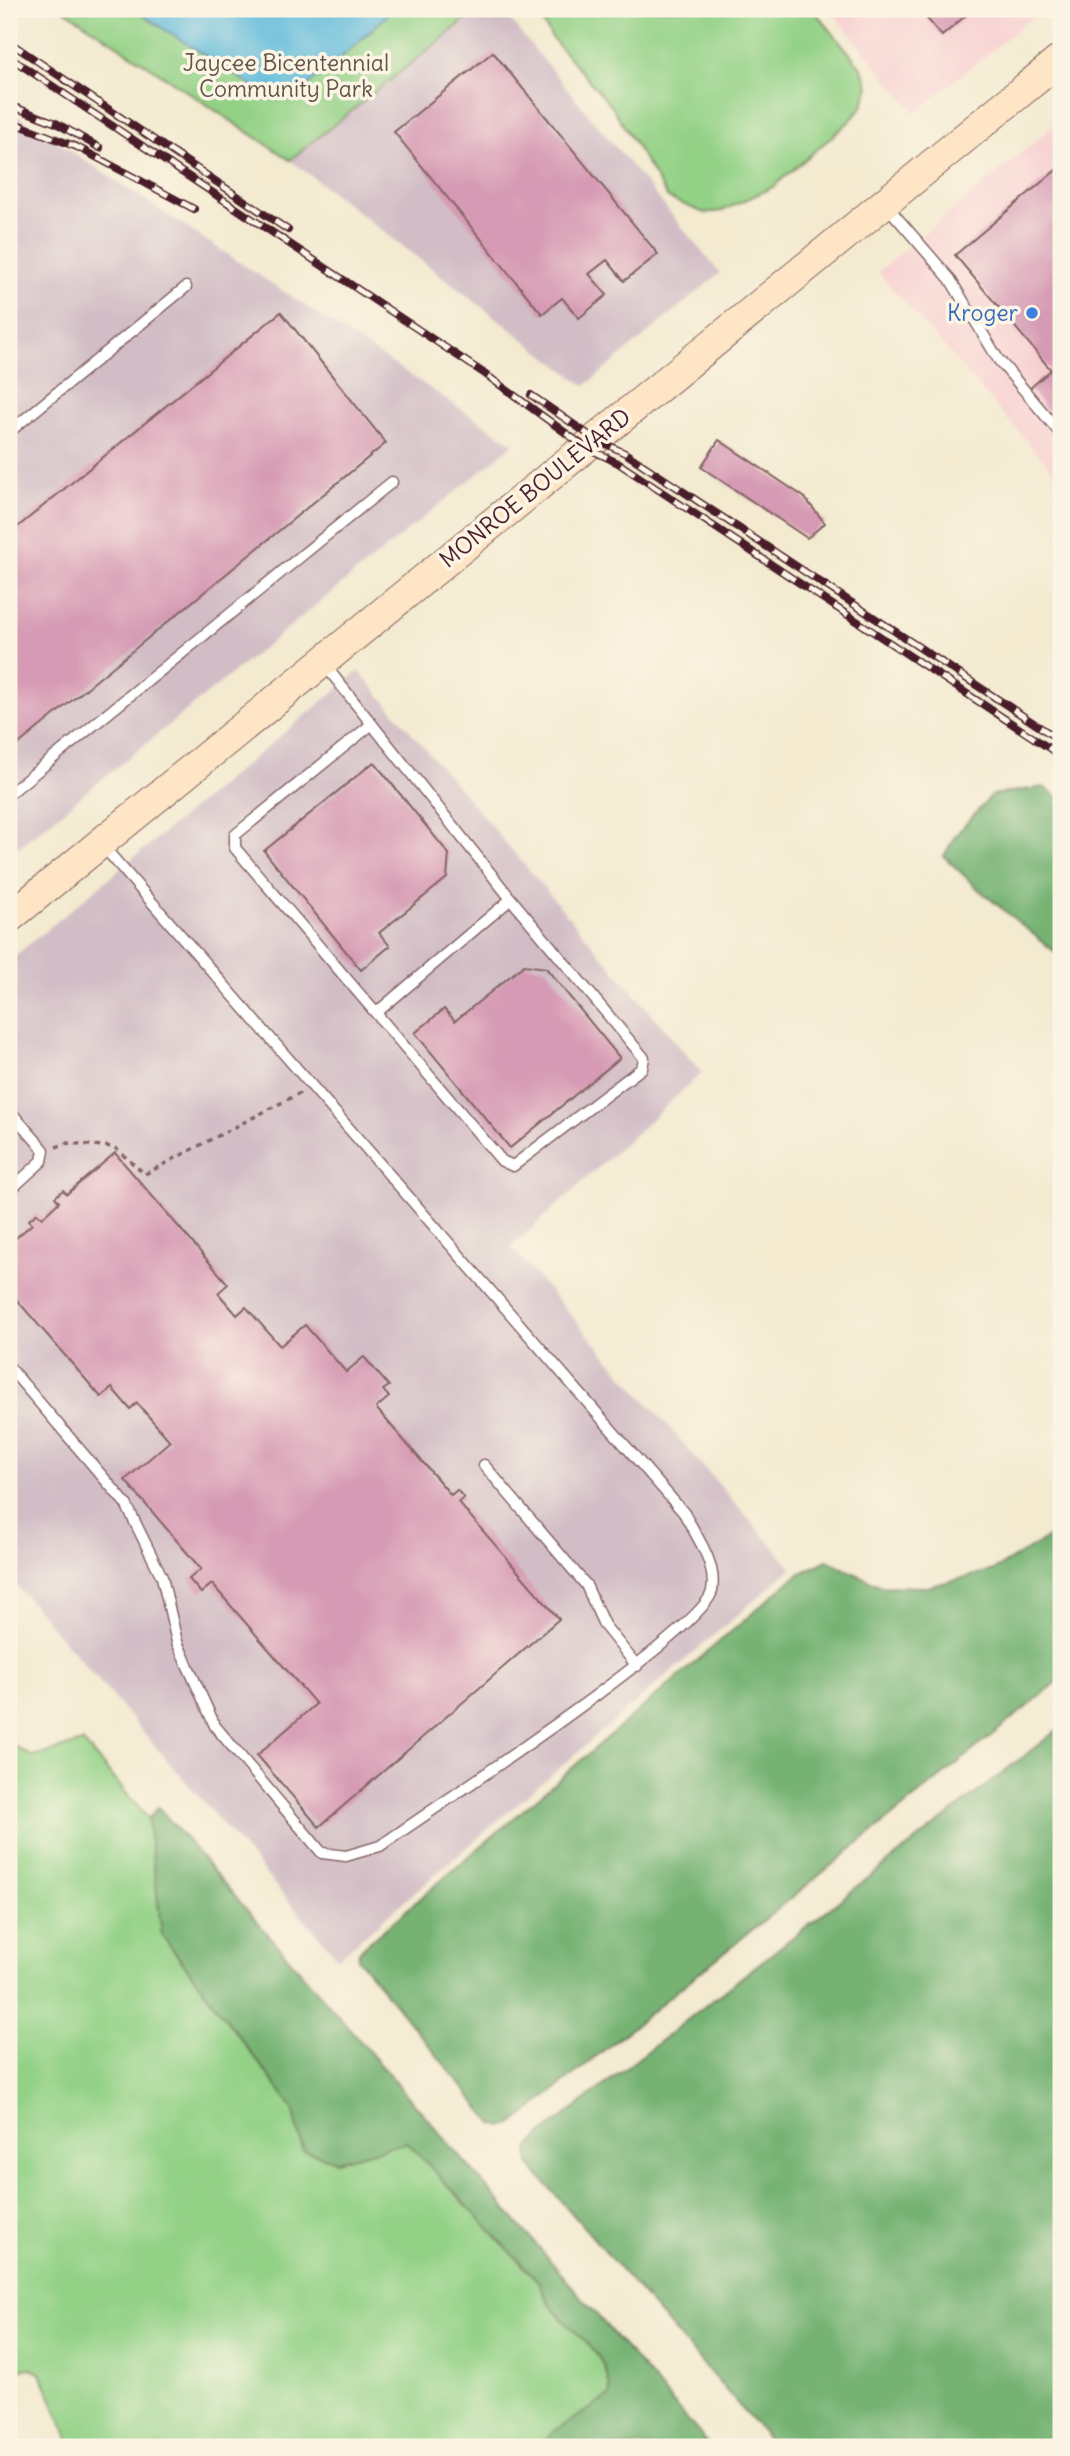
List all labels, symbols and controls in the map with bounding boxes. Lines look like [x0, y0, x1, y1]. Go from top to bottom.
park label: Jaycee Bicentennial Community Park [183, 48, 389, 103]
place label: Kroger [947, 298, 1019, 327]
marker: Kroger [1024, 305, 1040, 321]
street label: MONROE BOULEVARD [433, 402, 636, 574]

